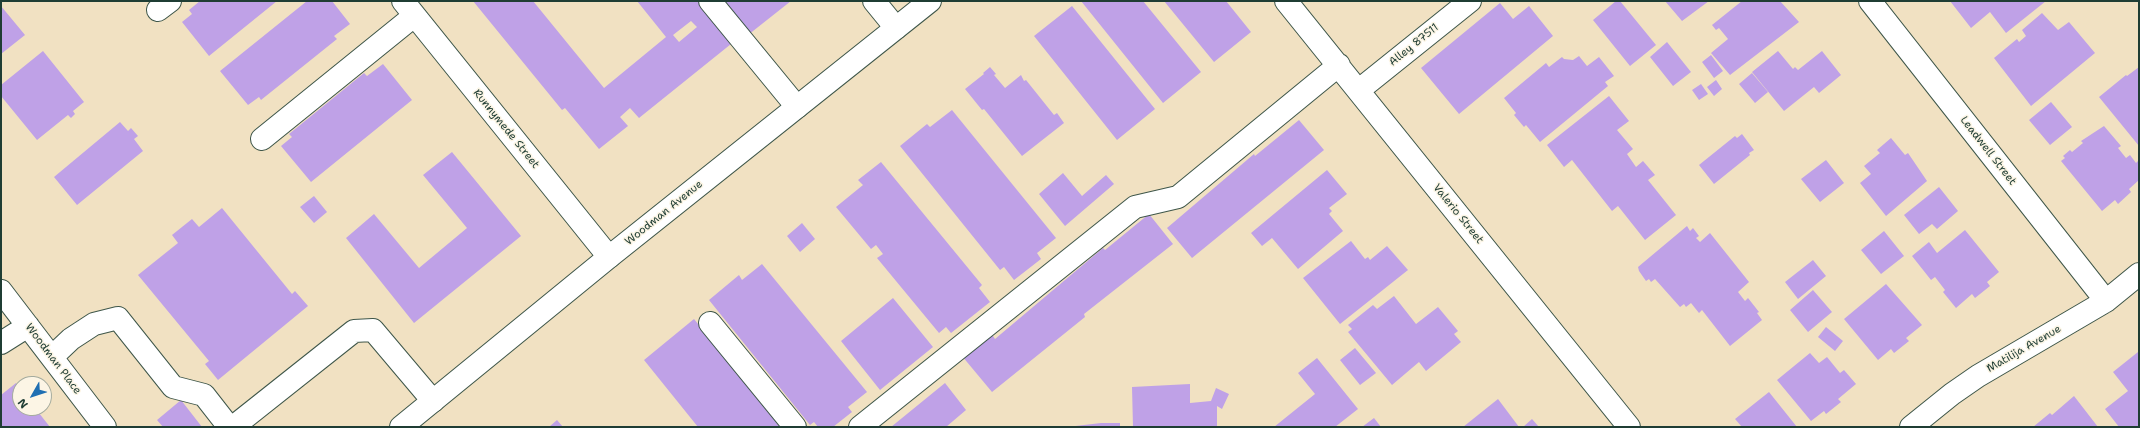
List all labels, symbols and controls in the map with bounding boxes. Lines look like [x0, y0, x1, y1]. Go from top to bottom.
street label: Alley 87511 [1387, 21, 1441, 69]
street label: Runnymede Street [470, 87, 542, 171]
street label: Leadwell Street [1957, 114, 2019, 188]
street label: Woodman Avenue [623, 178, 705, 248]
street label: Valerio Street [1430, 181, 1486, 247]
street label: Woodman Place [22, 321, 84, 397]
street label: Matilija Avenue [1985, 322, 2063, 376]
north arrow [12, 376, 52, 416]
text: N [14, 395, 32, 411]

